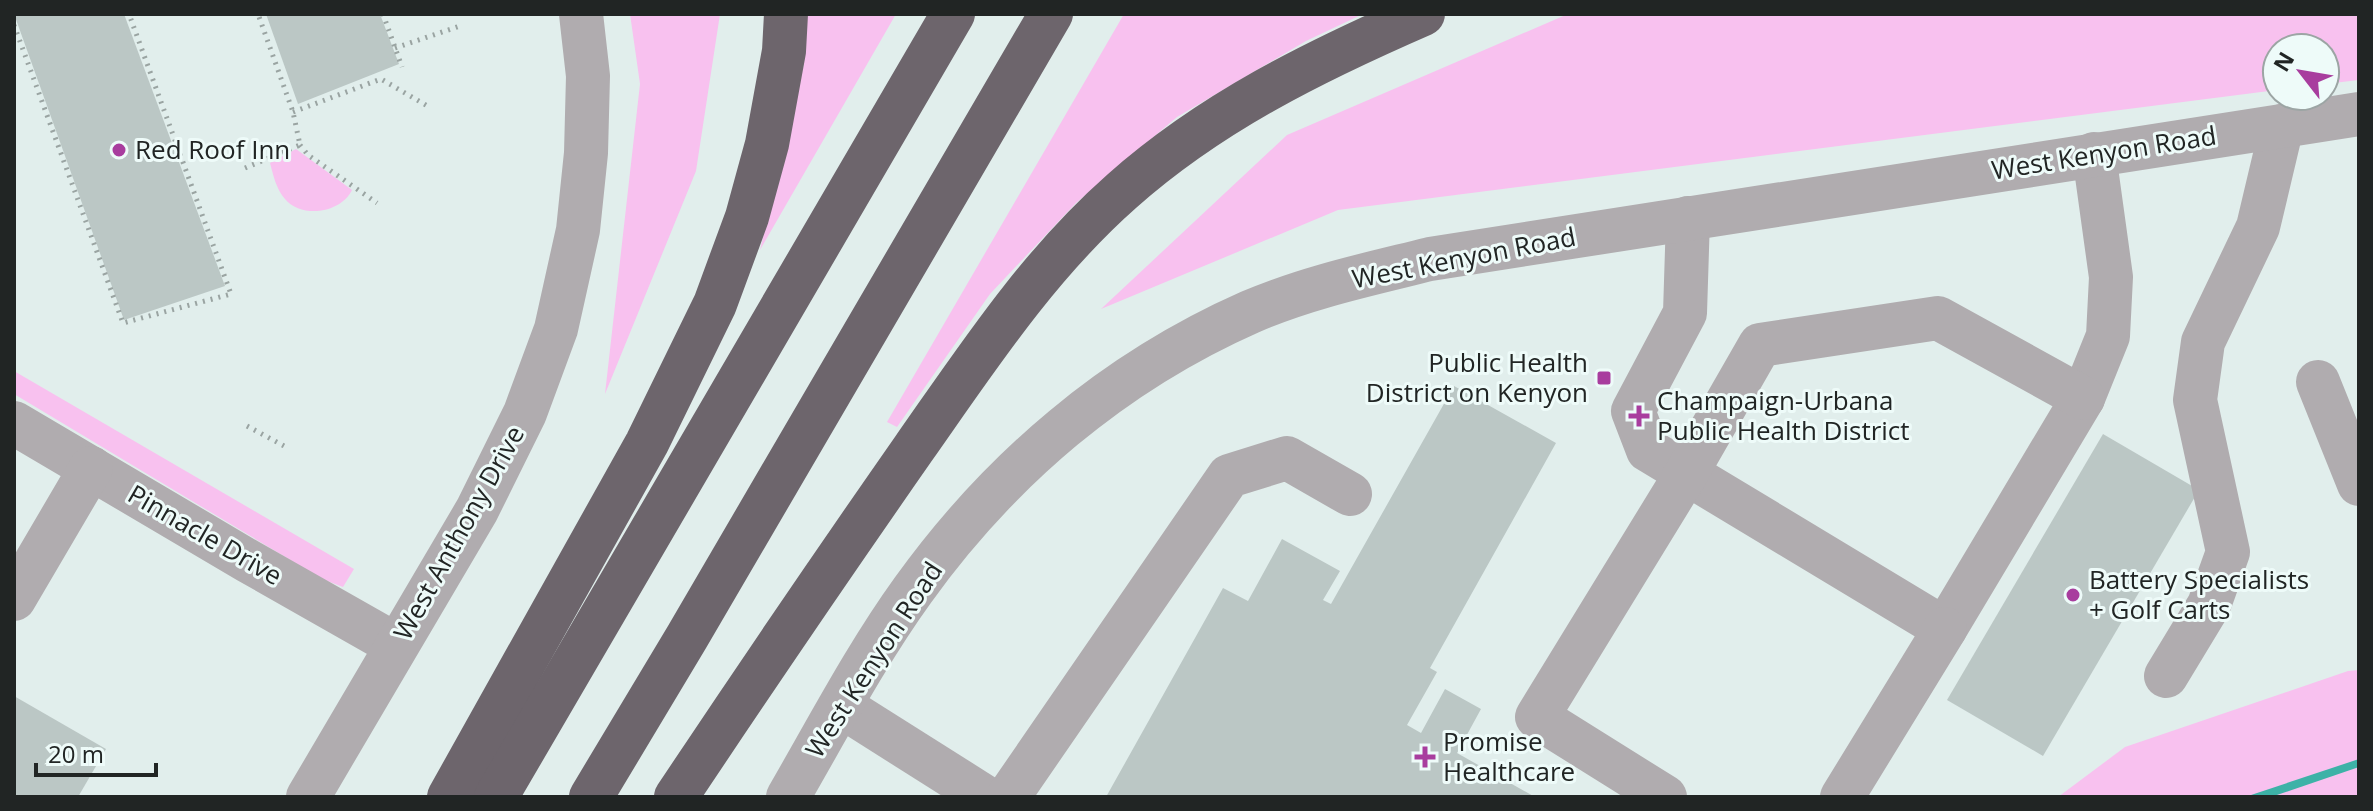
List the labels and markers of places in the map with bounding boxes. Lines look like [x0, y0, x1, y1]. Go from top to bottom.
place label: Red Roof Inn [135, 131, 290, 167]
marker: Red Roof Inn [110, 141, 128, 159]
place label: Public Health District on Kenyon [1366, 344, 1588, 410]
marker: Public Health District on Kenyon [1595, 369, 1613, 387]
place label: Champaign-Urbana Public Health District [1657, 382, 1910, 448]
marker: Champaign-Urbana Public Health District [1628, 405, 1650, 427]
place label: Battery Specialists + Golf Carts [2089, 561, 2309, 627]
marker: Battery Specialists + Golf Carts [2064, 586, 2082, 604]
place label: Promise Healthcare [1443, 723, 1575, 789]
marker: Promise Healthcare [1414, 746, 1436, 768]

